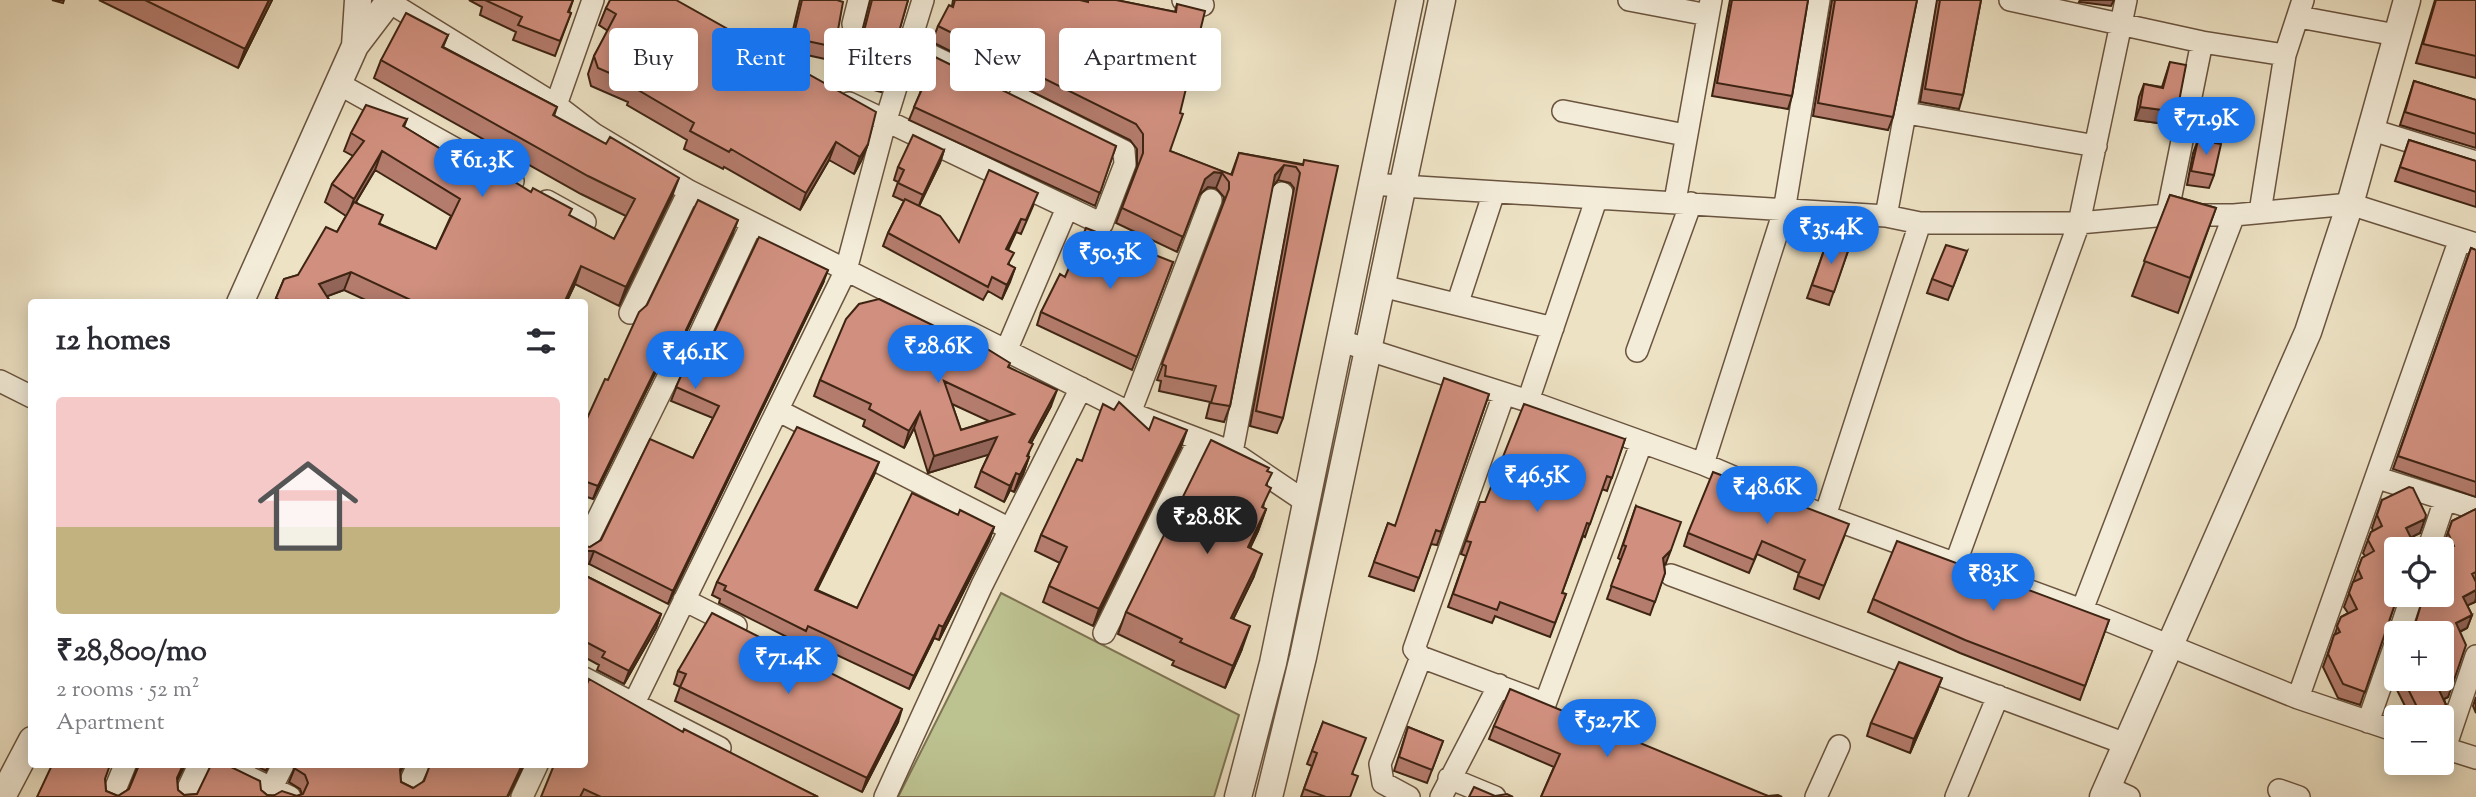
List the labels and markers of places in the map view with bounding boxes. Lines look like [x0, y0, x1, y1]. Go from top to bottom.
pin: ₹71.9K [2149, 97, 2263, 157]
pin: ₹61.3K [425, 140, 539, 199]
pin: ₹35.4K [1774, 206, 1888, 266]
pin: ₹50.5K [1053, 232, 1167, 291]
pin: ₹28.6K [881, 326, 995, 385]
pin: ₹46.1K [638, 332, 752, 391]
pin: ₹46.5K [1480, 454, 1594, 514]
pin: ₹48.6K [1710, 466, 1824, 526]
pin: ₹28.8K [1150, 496, 1264, 556]
pin: ₹83K [1952, 554, 2034, 613]
pin: ₹71.4K [731, 636, 845, 696]
pin: ₹52.7K [1550, 700, 1664, 759]

